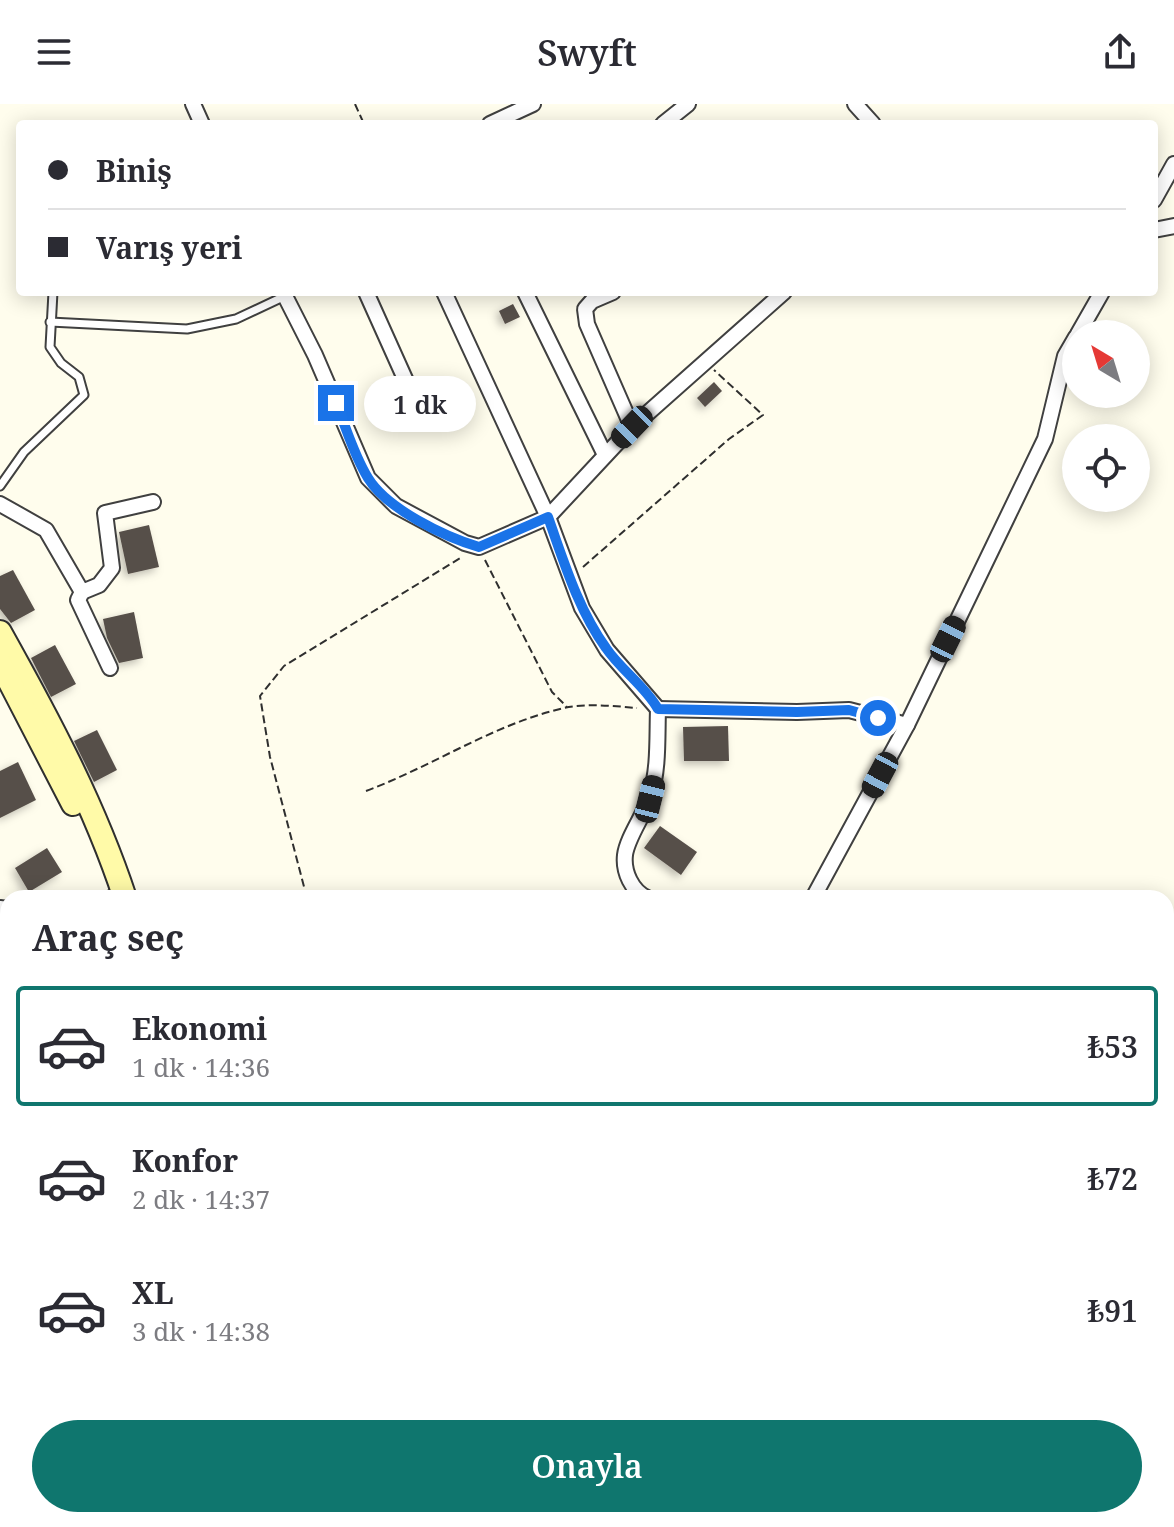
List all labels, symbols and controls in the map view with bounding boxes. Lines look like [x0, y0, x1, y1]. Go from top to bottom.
text: Swyft [537, 28, 637, 77]
icon: menu [32, 30, 76, 74]
icon: share [1098, 30, 1142, 74]
text: Biniş [96, 150, 172, 191]
text: Varış yeri [96, 227, 242, 268]
north arrow [1062, 320, 1150, 408]
map controls [1062, 320, 1150, 512]
callout: 1 dk [364, 375, 476, 431]
route end [318, 385, 354, 421]
text: 1 dk [393, 386, 447, 422]
car [607, 401, 657, 453]
button: locate [1062, 424, 1150, 512]
car [927, 612, 969, 666]
route start [860, 700, 896, 736]
car [858, 748, 902, 802]
car [633, 773, 667, 825]
text: Araç seç [32, 913, 184, 962]
text: Ekonomi [132, 1008, 267, 1049]
icon: car [36, 1010, 108, 1082]
text: ₺53 [1087, 1026, 1138, 1067]
text: 1 dk · 14:36 [132, 1049, 270, 1085]
text: Konfor [132, 1140, 238, 1181]
icon: car [36, 1142, 108, 1214]
text: ₺72 [1087, 1158, 1138, 1199]
text: 2 dk · 14:37 [132, 1181, 270, 1217]
text: XL [132, 1272, 174, 1313]
icon: car [36, 1274, 108, 1346]
text: ₺91 [1087, 1290, 1138, 1331]
text: 3 dk · 14:38 [132, 1313, 270, 1349]
button: Onayla [32, 1420, 1142, 1512]

